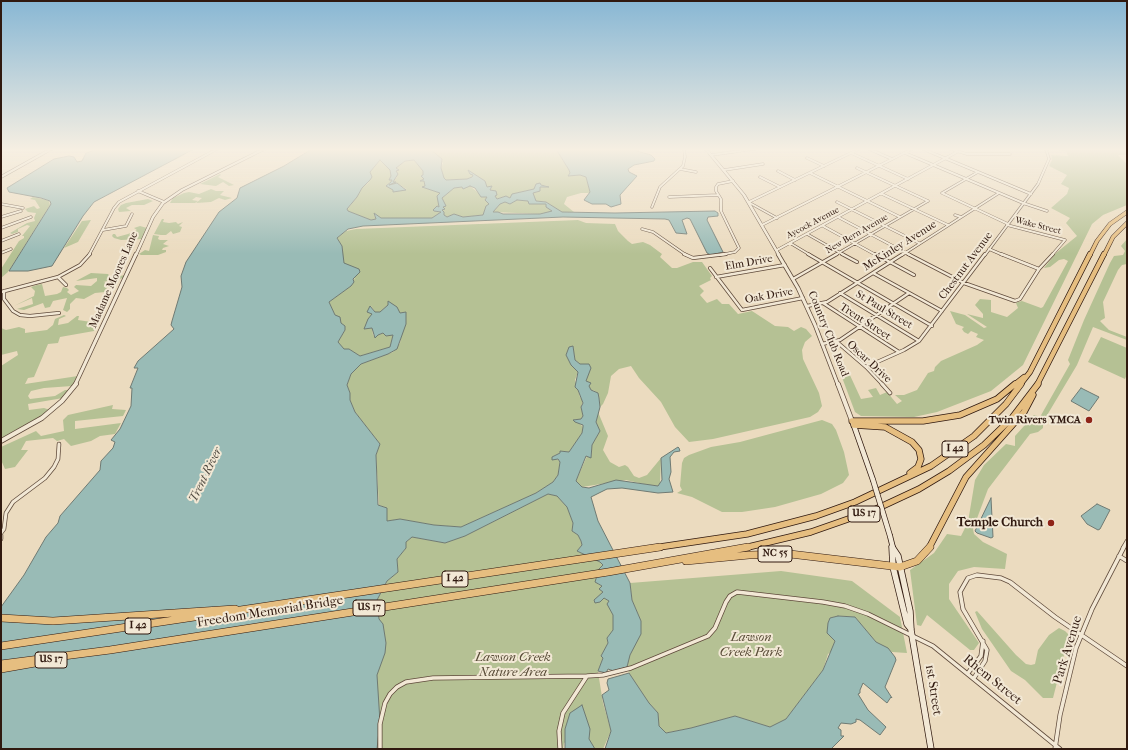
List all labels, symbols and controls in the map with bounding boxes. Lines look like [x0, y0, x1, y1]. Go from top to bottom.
street label: Aycock Avenue [785, 205, 841, 241]
street label: New Bern Avenue [824, 212, 890, 256]
street label: Wake Street [1014, 215, 1062, 237]
street label: McKinley Avenue [861, 218, 939, 274]
street label: Madame Moores Lane [87, 230, 141, 330]
street label: Chestnut Avenue [936, 230, 996, 302]
street label: Elm Drive [724, 252, 774, 274]
street label: Oak Drive [744, 285, 794, 307]
street label: St Paul Street [853, 288, 915, 332]
street label: Country Club Road [805, 289, 851, 379]
street label: Trent Street [837, 301, 893, 343]
street label: Oscar Drive [844, 338, 894, 386]
place label: Twin Rivers YMCA [989, 413, 1081, 427]
marker: Twin Rivers YMCA [1084, 415, 1094, 425]
road number: I 42 [942, 441, 968, 457]
water label: Trent River [187, 445, 225, 505]
road number: US 17 [848, 506, 880, 522]
place label: Temple Church [957, 515, 1043, 531]
marker: Temple Church [1046, 518, 1056, 528]
road number: NC 55 [758, 546, 792, 562]
road number: I 42 [442, 571, 468, 587]
street label: Freedom Memorial Bridge [196, 593, 344, 631]
road number: US 17 [353, 600, 385, 616]
street label: Park Avenue [1050, 614, 1086, 686]
road number: I 42 [125, 618, 151, 634]
park label: Lawson Creek Park [720, 630, 782, 661]
park label: Lawson Creek Nature Area [475, 650, 551, 681]
road number: US 17 [35, 652, 67, 668]
street label: Rhem Street [960, 652, 1024, 708]
street label: 1st Street [921, 664, 945, 716]

